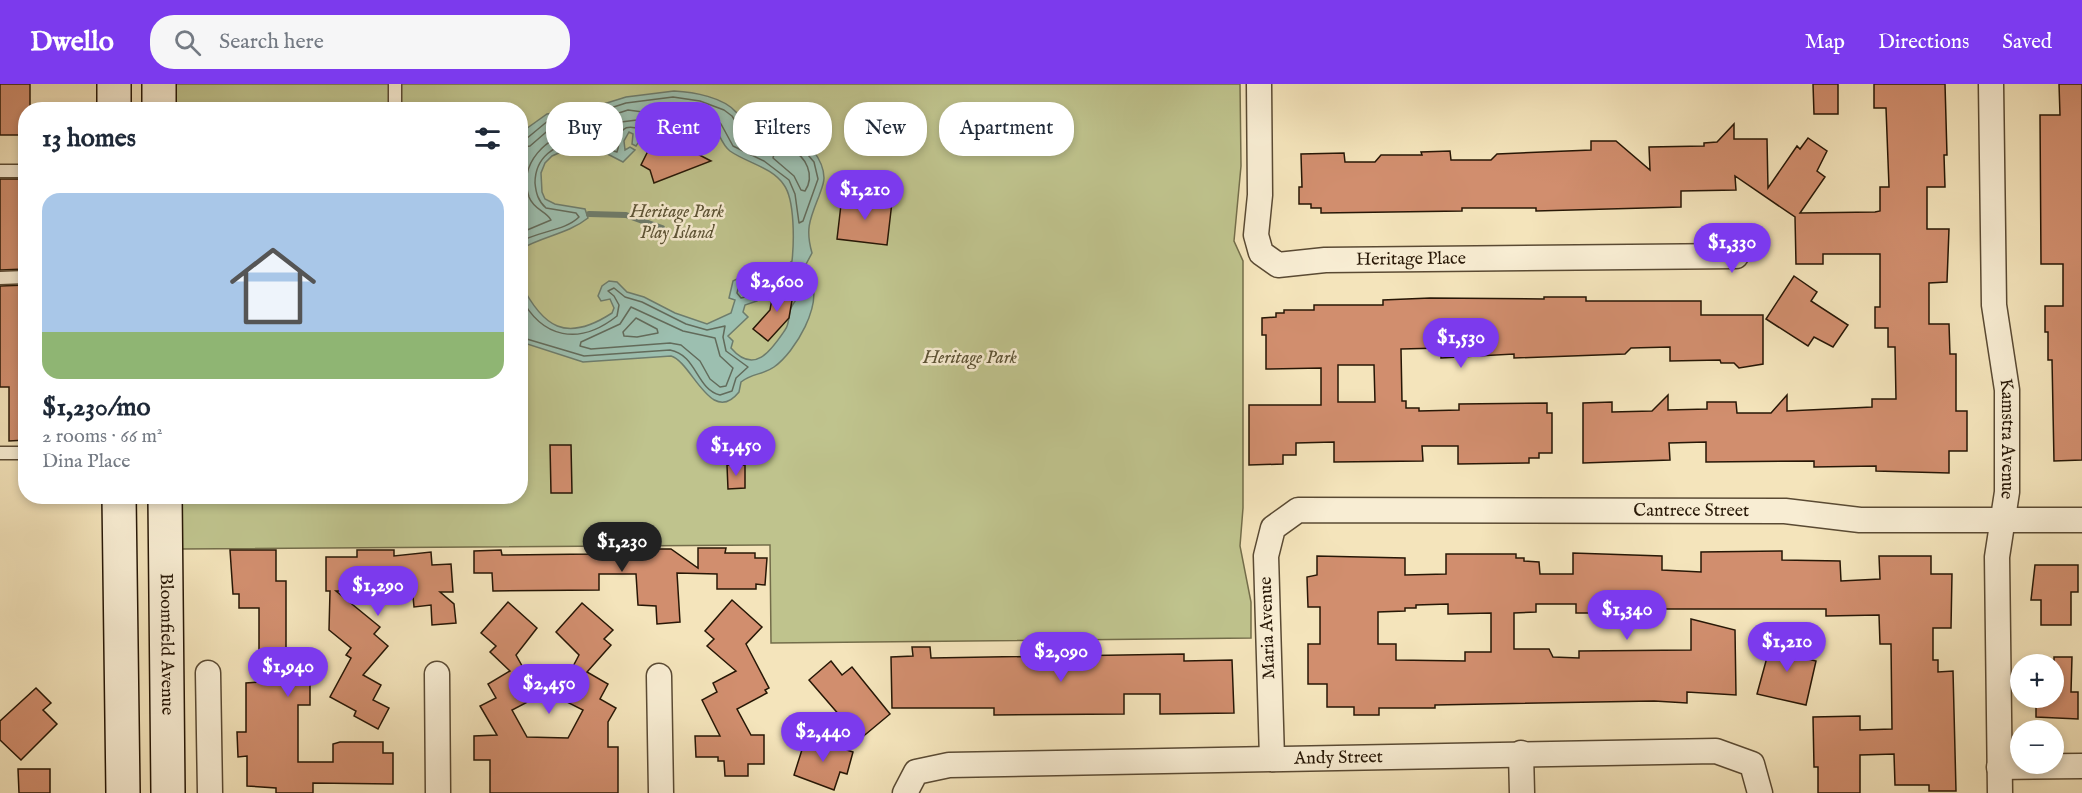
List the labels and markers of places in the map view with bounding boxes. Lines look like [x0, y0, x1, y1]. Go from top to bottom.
pin: $1,210 [816, 170, 914, 221]
pin: $1,330 [1683, 223, 1781, 274]
pin: $2,600 [728, 262, 826, 313]
pin: $1,530 [1412, 318, 1510, 369]
pin: $1,450 [687, 426, 785, 477]
pin: $1,230 [573, 522, 671, 573]
pin: $1,290 [329, 566, 427, 617]
pin: $1,340 [1578, 590, 1676, 641]
pin: $1,210 [1738, 622, 1836, 673]
pin: $2,090 [1012, 632, 1110, 683]
pin: $1,940 [239, 647, 337, 698]
pin: $2,450 [500, 664, 598, 715]
pin: $2,440 [774, 712, 872, 763]

